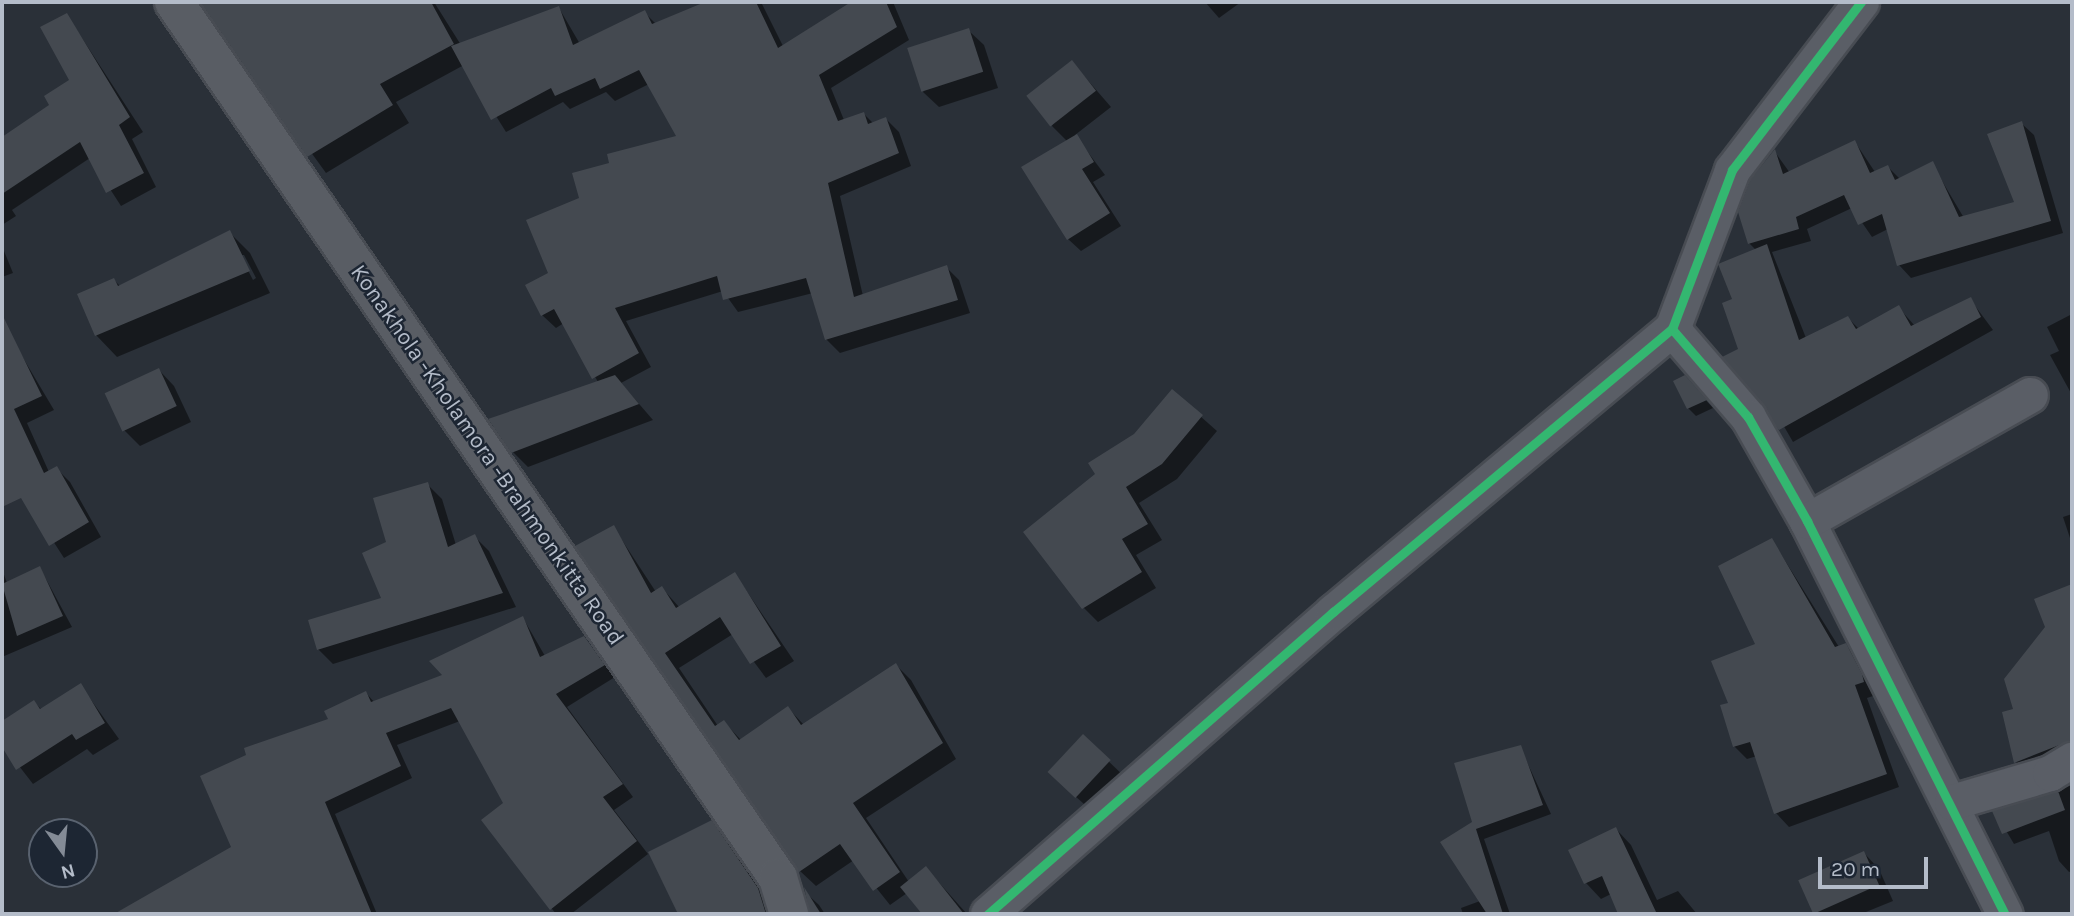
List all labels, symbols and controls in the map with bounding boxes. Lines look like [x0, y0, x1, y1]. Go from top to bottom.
street label: Konakhola -Kholamora -Brahmonkitta Road [344, 259, 630, 651]
north arrow [28, 818, 98, 888]
scale bar [1822, 842, 1932, 886]
text: 20 m [1831, 857, 1880, 881]
text: N [58, 859, 77, 884]

